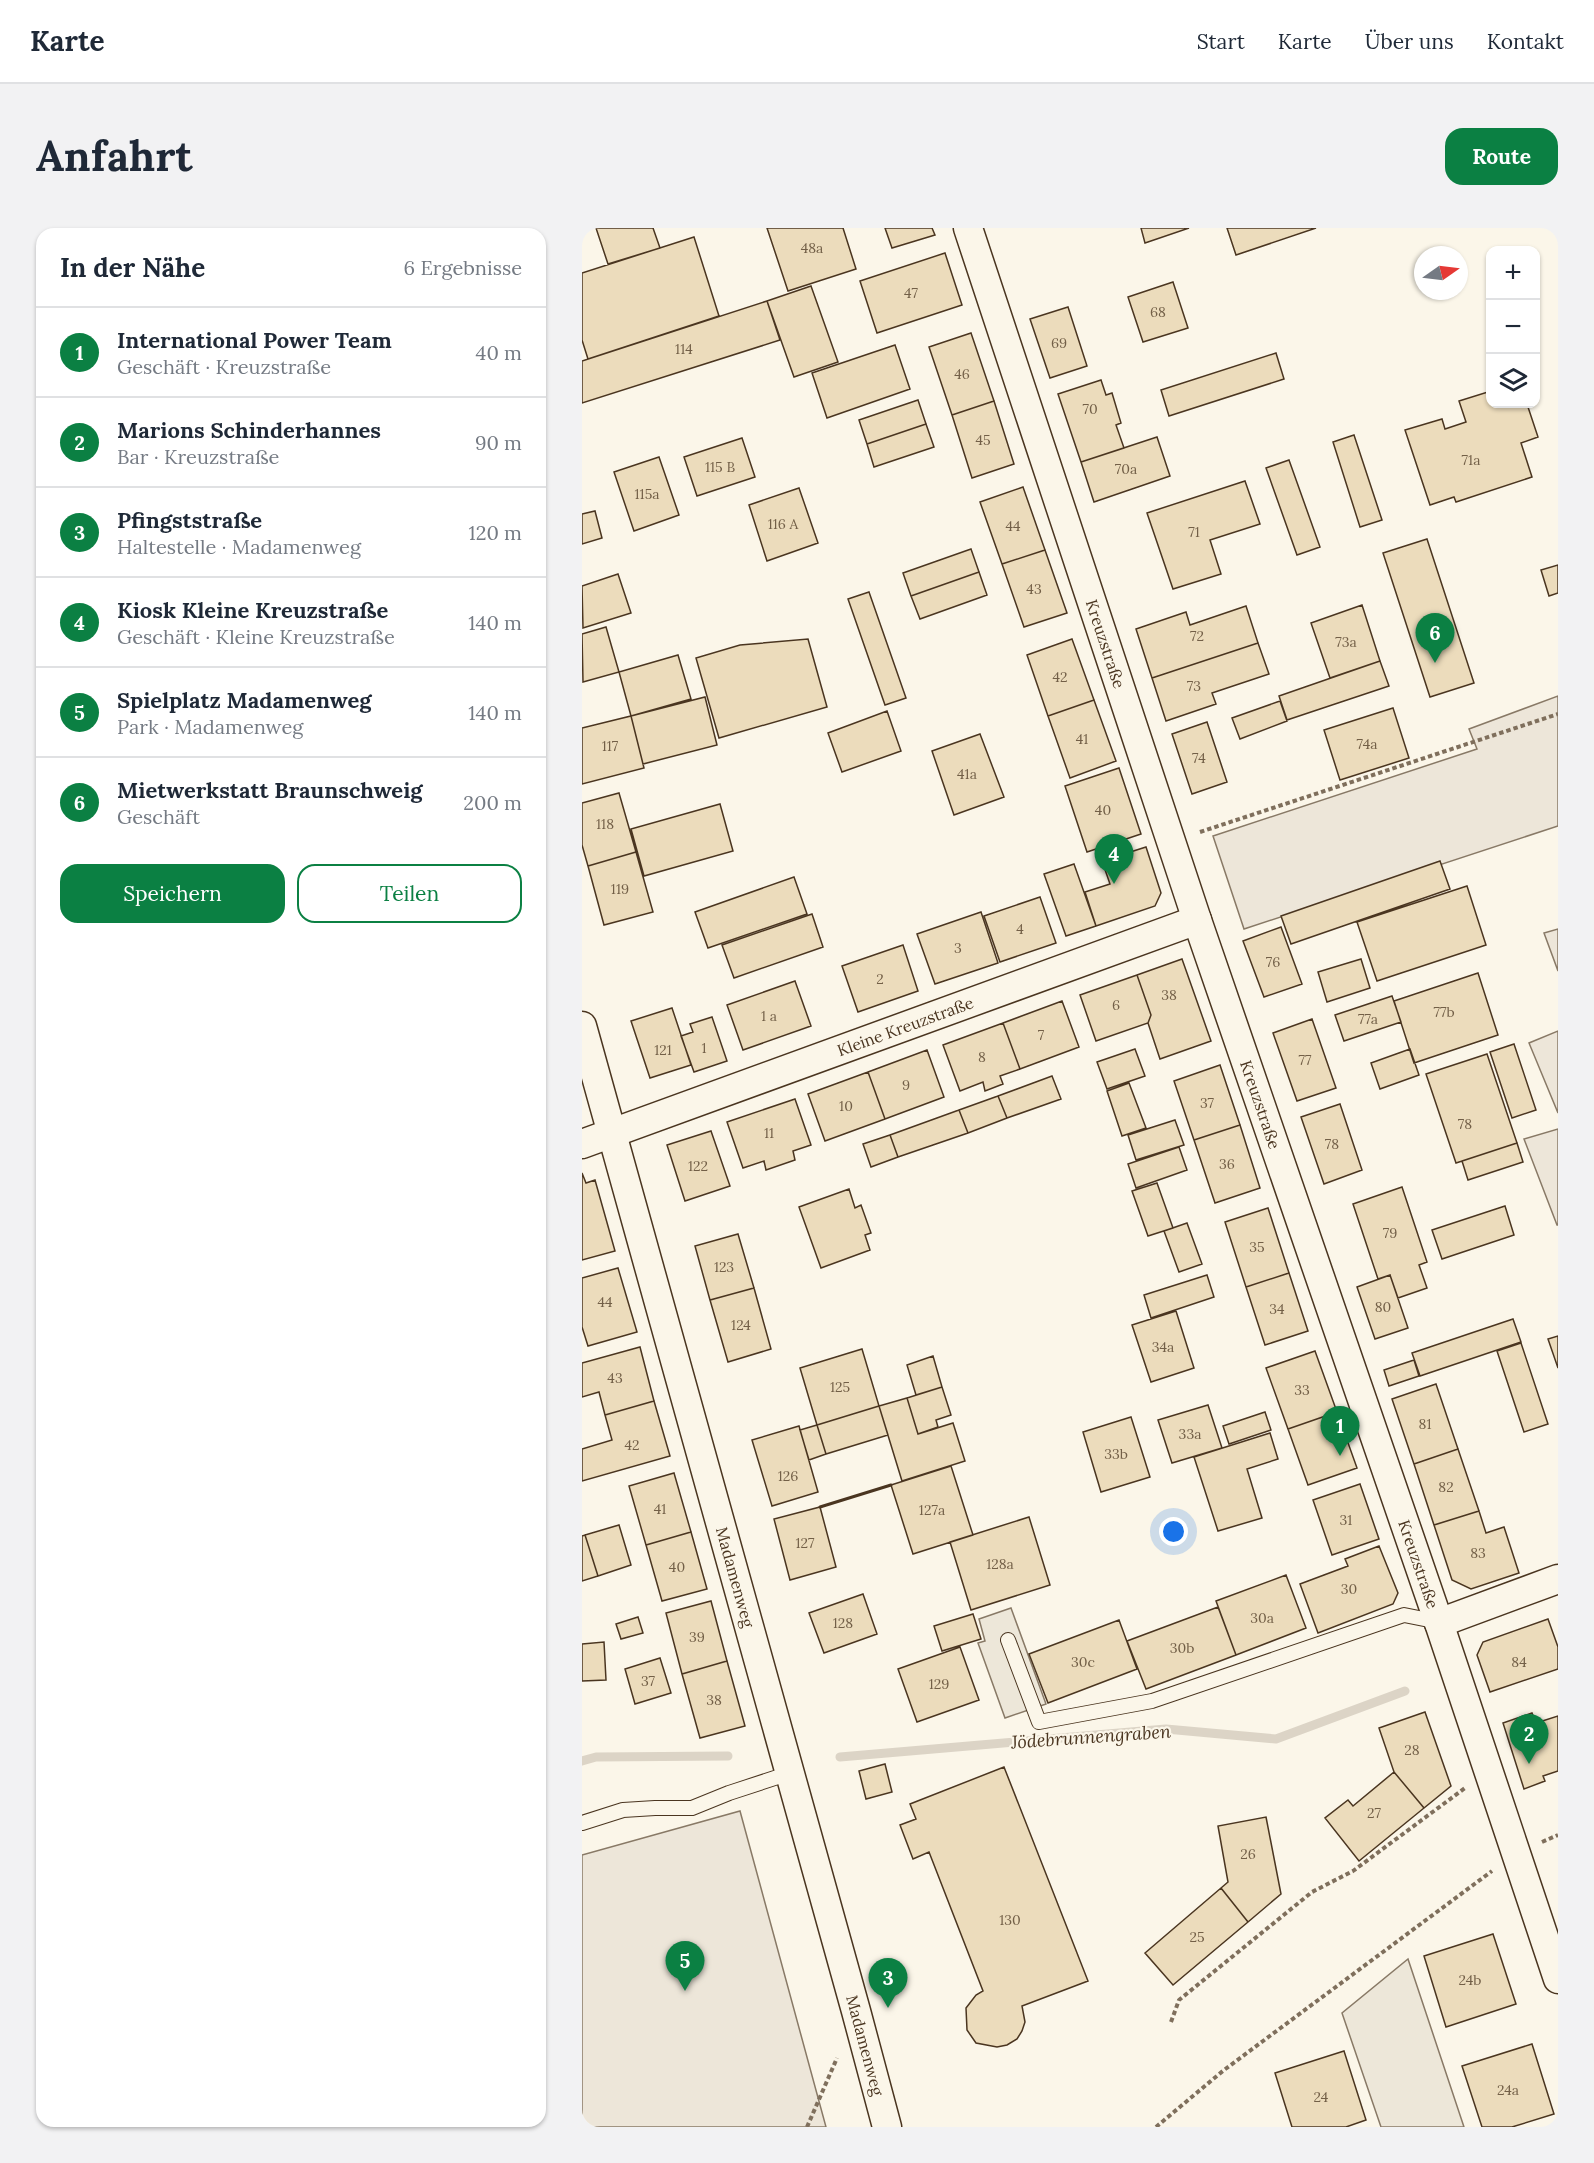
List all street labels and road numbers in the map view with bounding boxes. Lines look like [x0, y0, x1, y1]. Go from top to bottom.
street label: Kreuzstraße [1082, 597, 1130, 691]
street label: Kleine Kreuzstraße [834, 992, 976, 1060]
street label: Kreuzstraße [1236, 1057, 1285, 1152]
street label: Kreuzstraße [1394, 1517, 1443, 1611]
street label: Madamenweg [712, 1525, 759, 1631]
street label: Madamenweg [842, 1993, 888, 2099]

